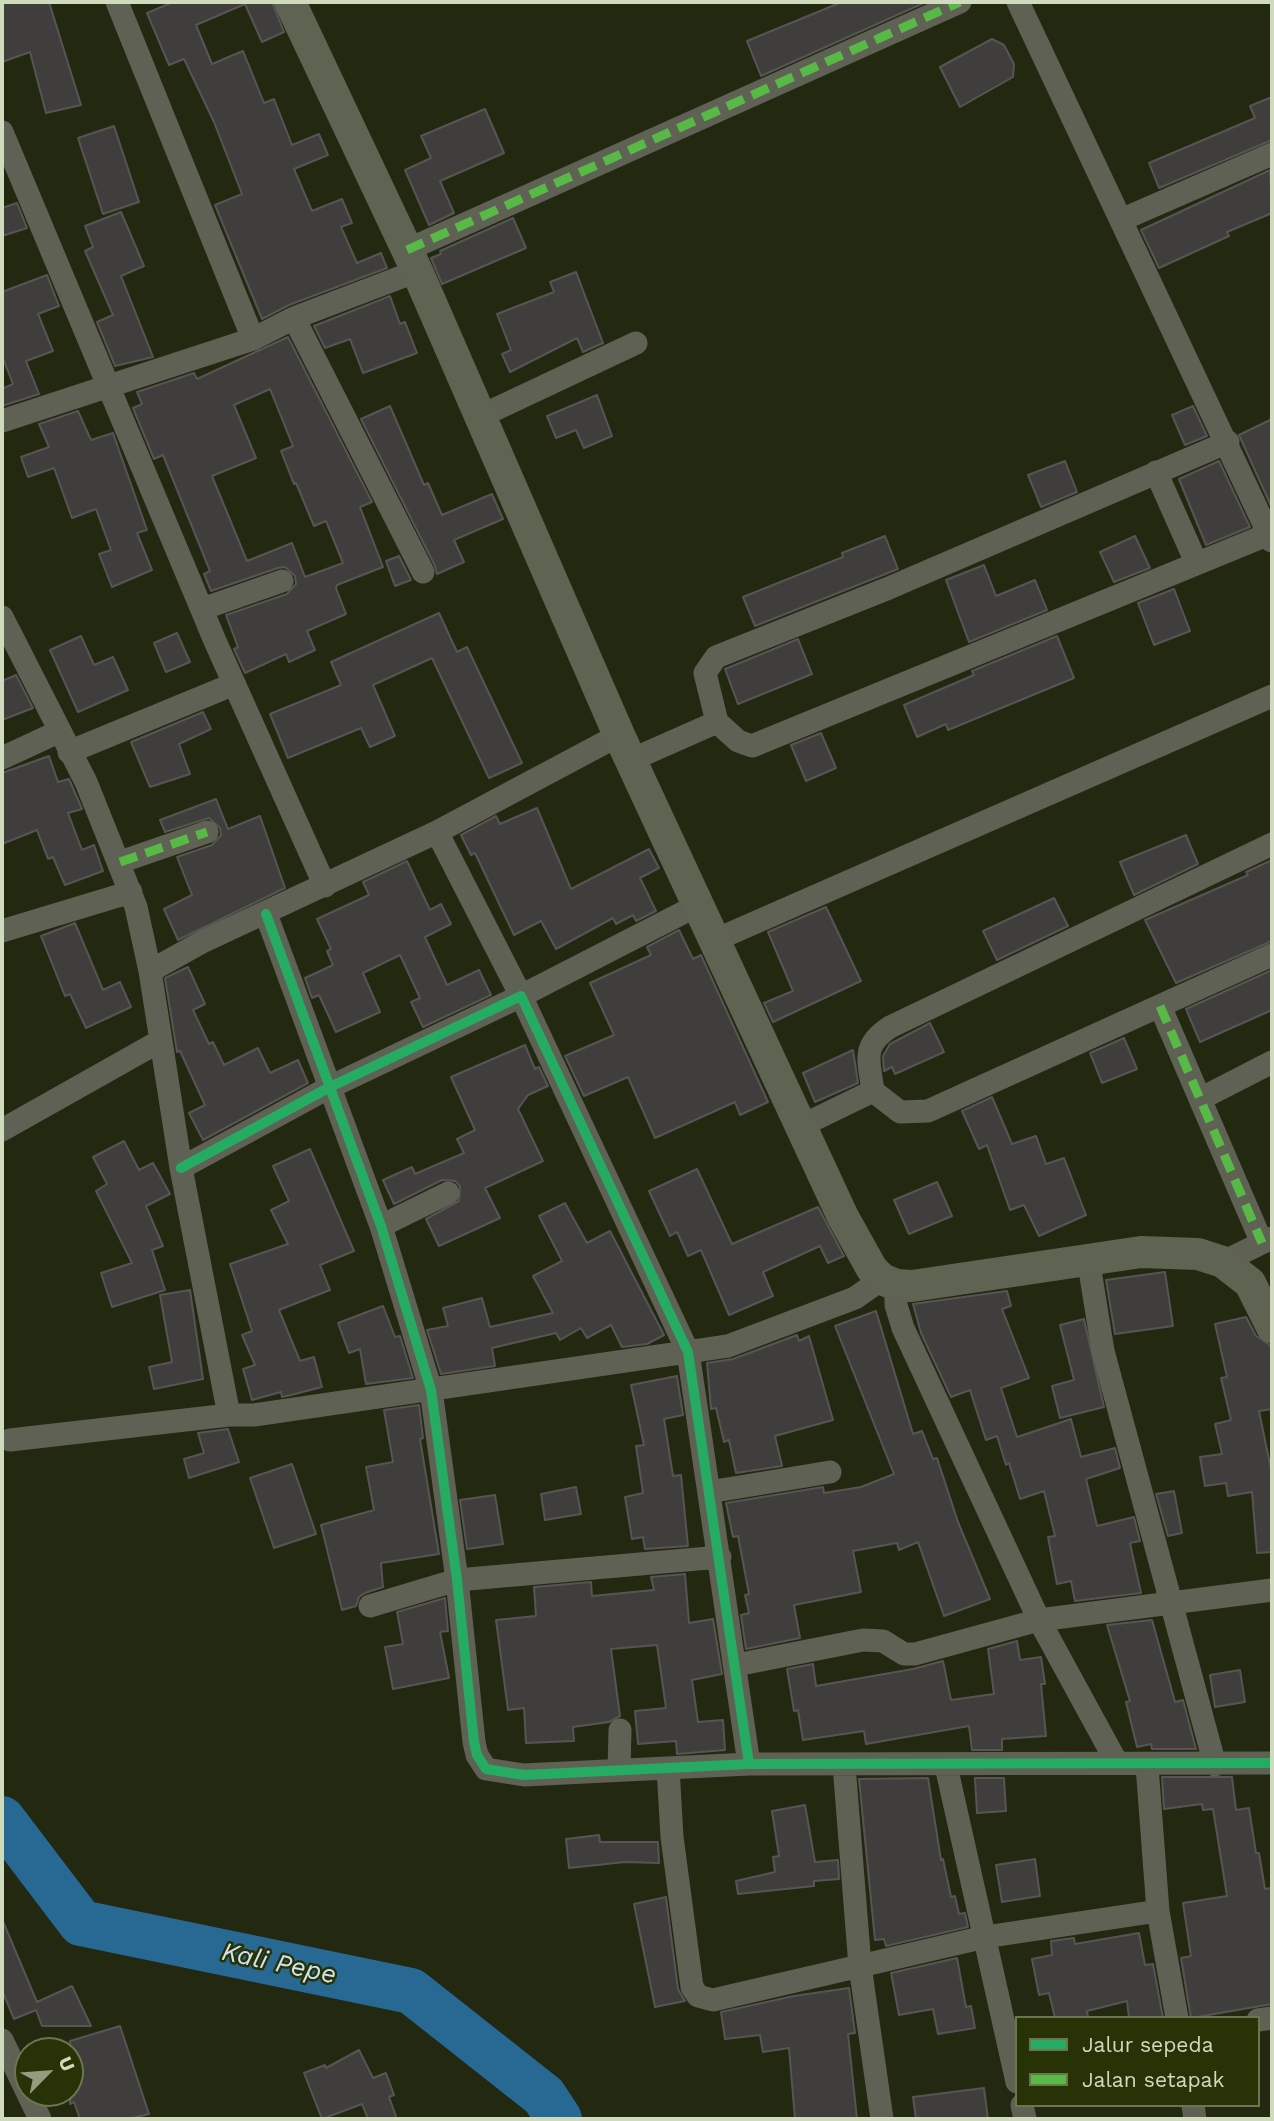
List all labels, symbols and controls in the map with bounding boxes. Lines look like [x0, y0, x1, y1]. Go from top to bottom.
water label: Kali Pepe [219, 1937, 339, 1991]
legend [1015, 2016, 1260, 2107]
text: Jalur sepeda [1082, 2032, 1214, 2057]
north arrow [14, 2037, 84, 2107]
text: U [53, 2053, 80, 2075]
text: Jalan setapak [1082, 2067, 1224, 2092]

